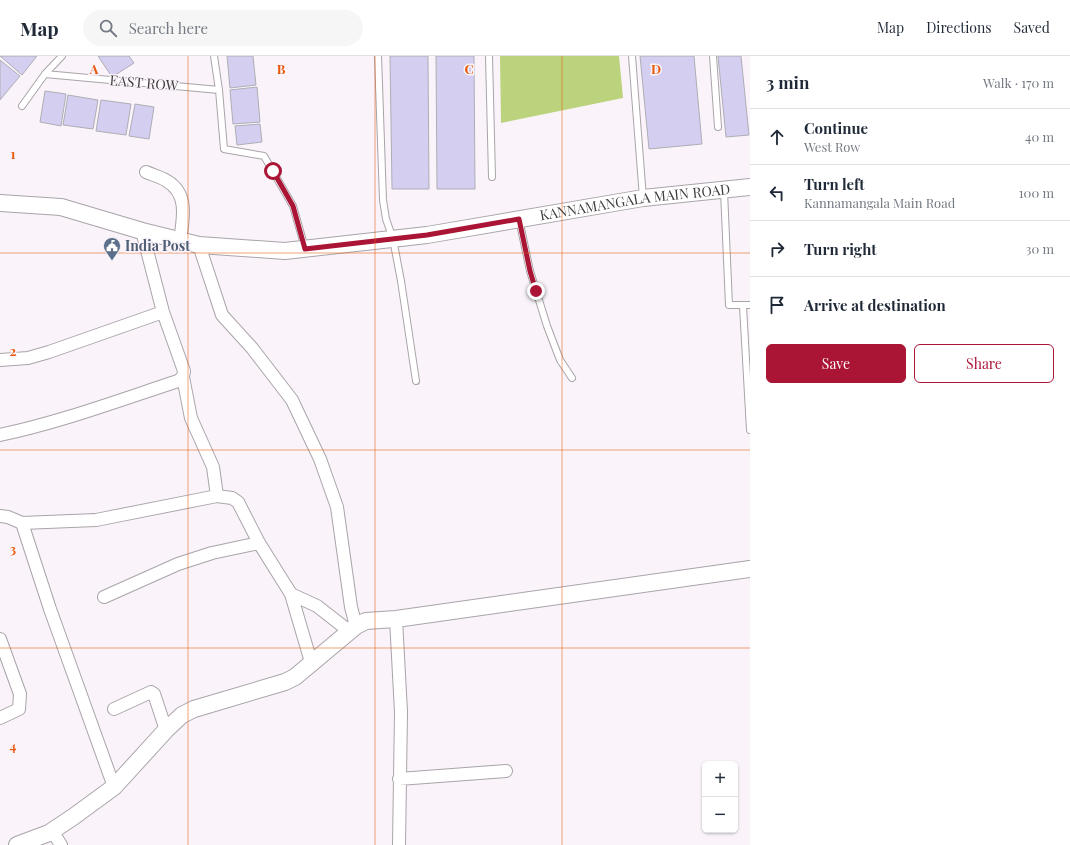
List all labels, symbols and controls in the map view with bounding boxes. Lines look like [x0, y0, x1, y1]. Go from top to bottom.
search box [83, 10, 363, 46]
text: Map [20, 15, 59, 41]
icon: search [97, 17, 119, 39]
text: Search here [129, 18, 208, 38]
text: Map [877, 18, 904, 37]
text: Directions [926, 18, 992, 37]
text: Saved [1014, 18, 1050, 37]
text: A [89, 60, 99, 77]
text: B [277, 60, 286, 77]
text: C [464, 60, 474, 77]
text: D [651, 60, 661, 77]
street label: EAST ROW [109, 70, 179, 95]
text: 3 min [766, 71, 809, 93]
text: Walk · 170 m [983, 74, 1054, 91]
text: Continue [804, 118, 868, 138]
icon: ahead [766, 126, 788, 148]
text: 40 m [1025, 128, 1054, 145]
text: West Row [804, 138, 860, 155]
text: 1 [11, 145, 16, 162]
route start [264, 162, 282, 180]
text: Turn left [804, 174, 865, 194]
street label: KANNAMANGALA MAIN ROAD [538, 179, 731, 225]
icon: left [766, 182, 788, 204]
text: 100 m [1019, 184, 1054, 201]
text: Kannamangala Main Road [804, 194, 955, 211]
public building icon: India Post [102, 236, 122, 261]
place label: India Post [125, 236, 190, 255]
icon: right [766, 238, 788, 260]
text: Turn right [804, 239, 877, 259]
text: 30 m [1026, 240, 1054, 257]
route end [527, 282, 545, 300]
icon: arrive [766, 294, 788, 316]
text: Arrive at destination [804, 295, 946, 315]
text: 2 [10, 342, 17, 359]
button: Save [766, 344, 906, 383]
button: Share [914, 344, 1054, 383]
text: 3 [10, 540, 16, 557]
text: 4 [10, 737, 17, 754]
map controls [702, 761, 738, 833]
button: + [702, 761, 738, 797]
button: − [702, 797, 738, 833]

